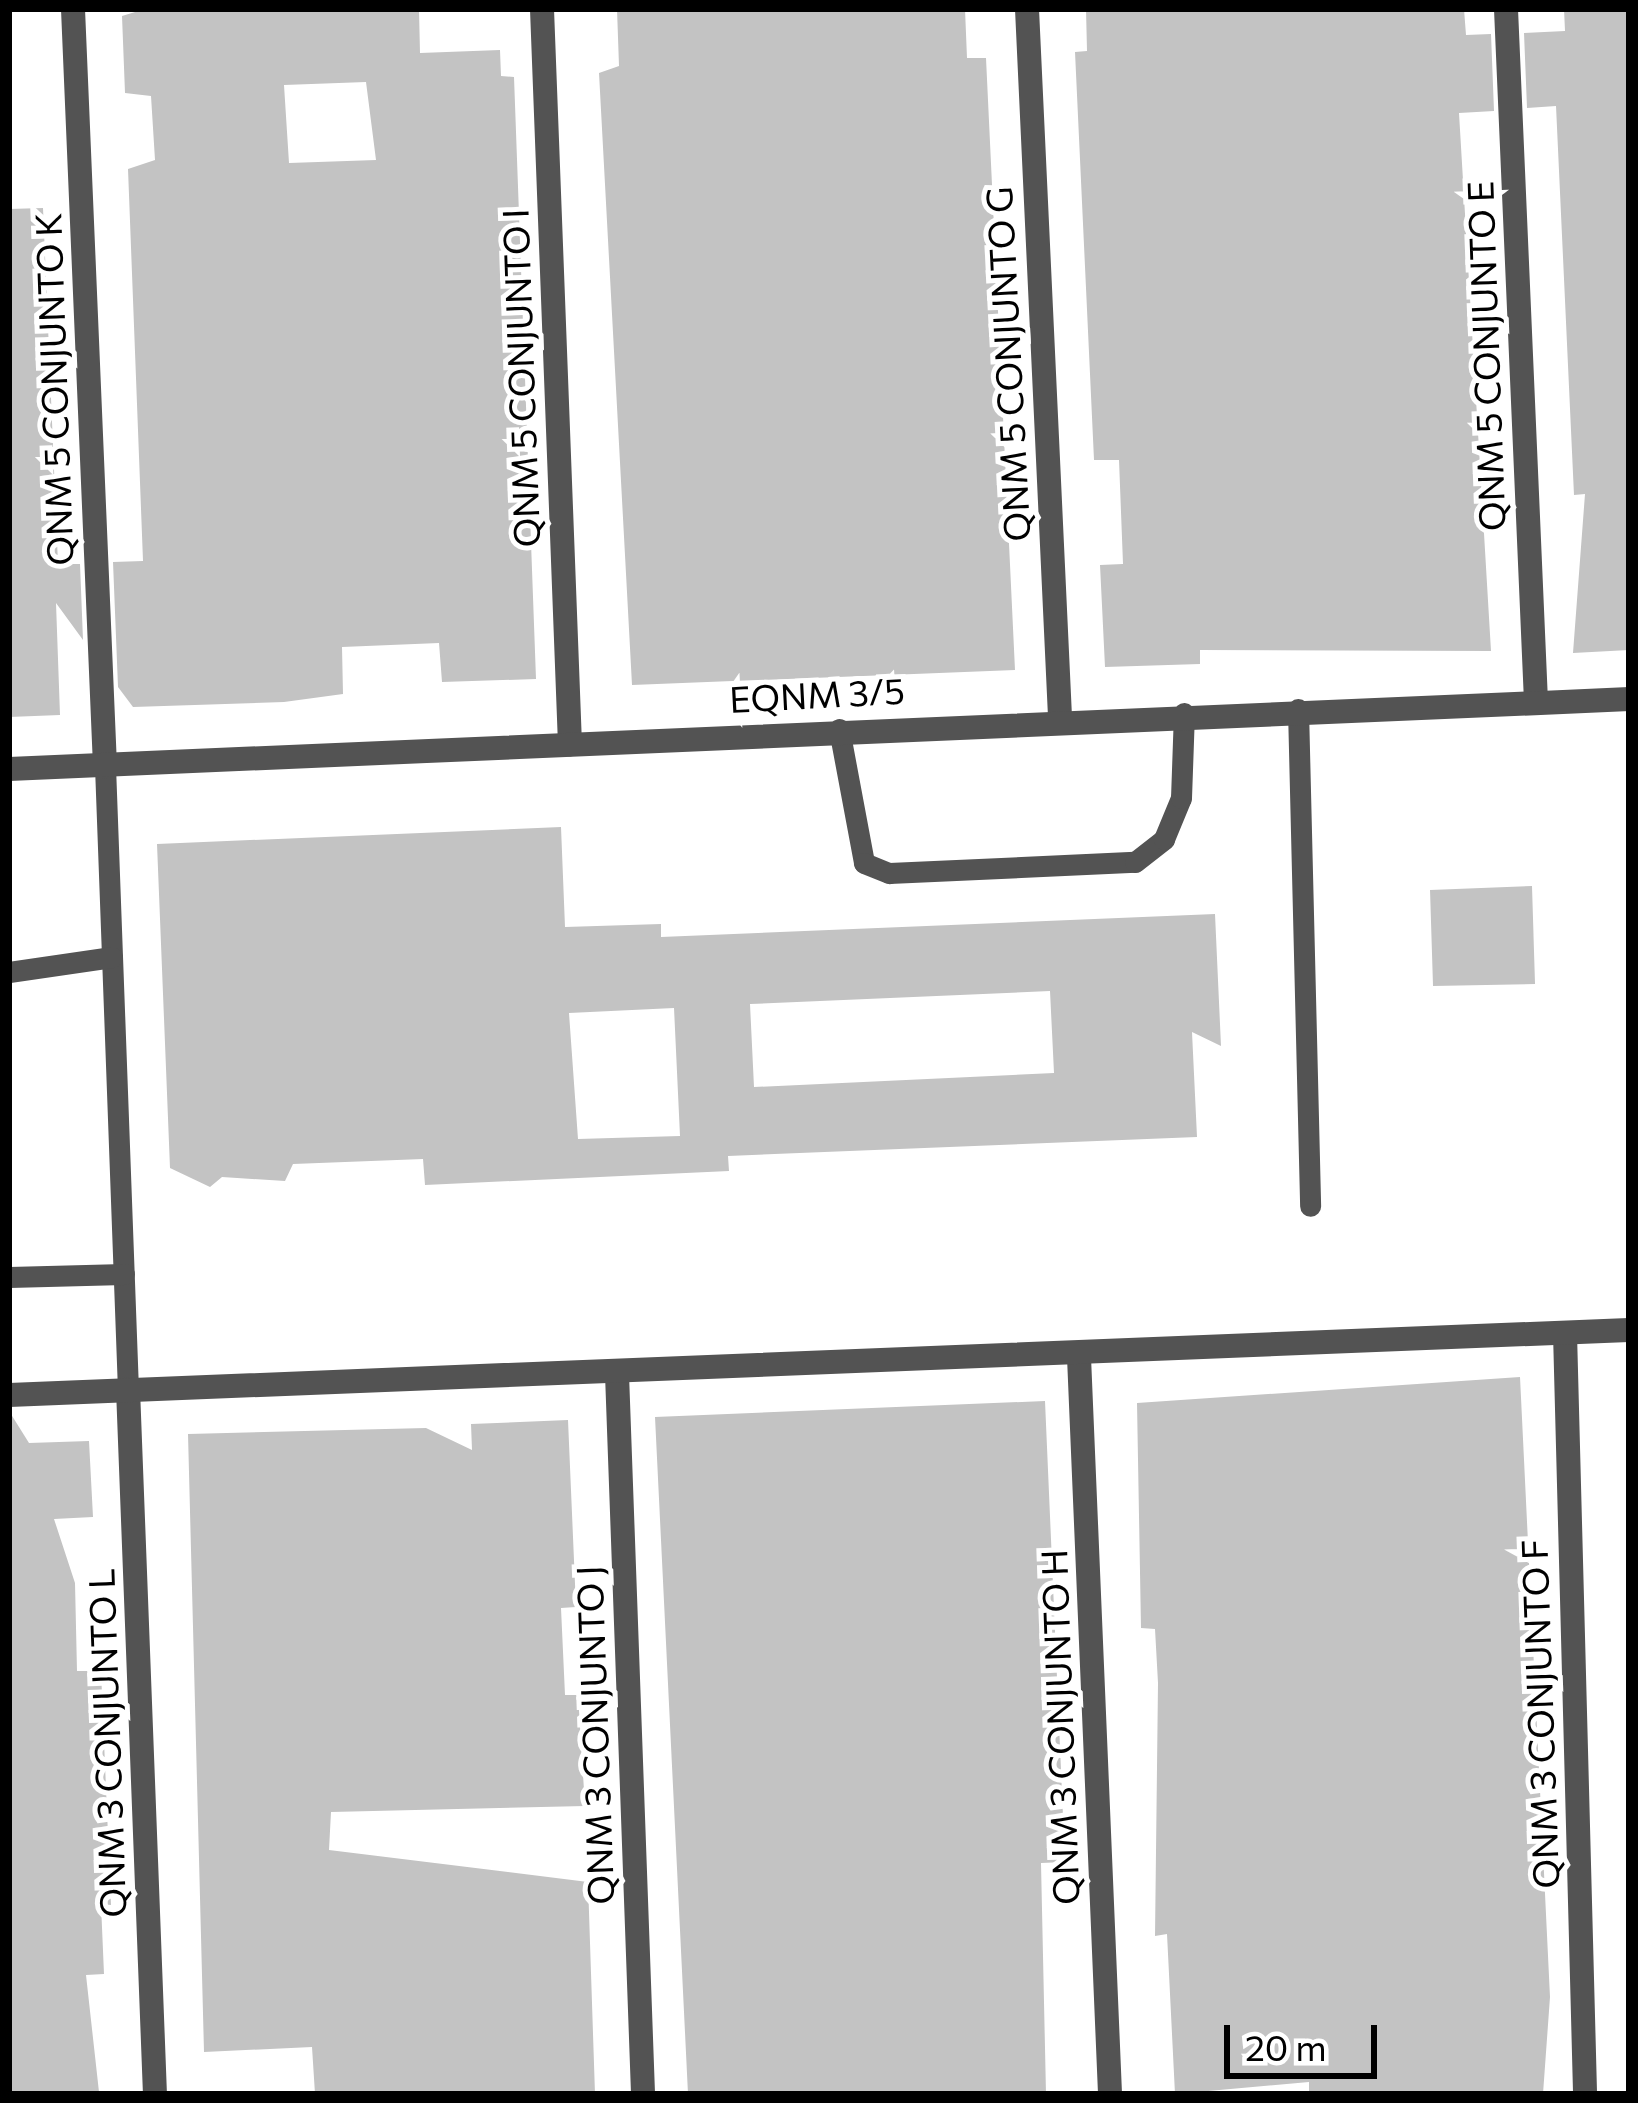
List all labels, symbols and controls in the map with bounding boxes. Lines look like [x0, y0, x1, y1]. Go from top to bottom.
street label: QNM 5 CONJUNTO E [1457, 180, 1513, 532]
street label: QNM 5 CONJUNTO G [976, 185, 1038, 543]
street label: QNM 5 CONJUNTO I [492, 208, 548, 548]
street label: QNM 5 CONJUNTO K [25, 212, 81, 566]
street label: EQNM 3/5 [728, 668, 906, 720]
street label: QNM 3 CONJUNTO F [1511, 1539, 1567, 1889]
street label: QNM 3 CONJUNTO H [1031, 1549, 1087, 1905]
street label: QNM 3 CONJUNTO J [566, 1565, 622, 1905]
street label: QNM 3 CONJUNTO L [78, 1568, 134, 1918]
scale bar [1230, 2001, 1383, 2075]
text: 20 m [1245, 2024, 1327, 2068]

